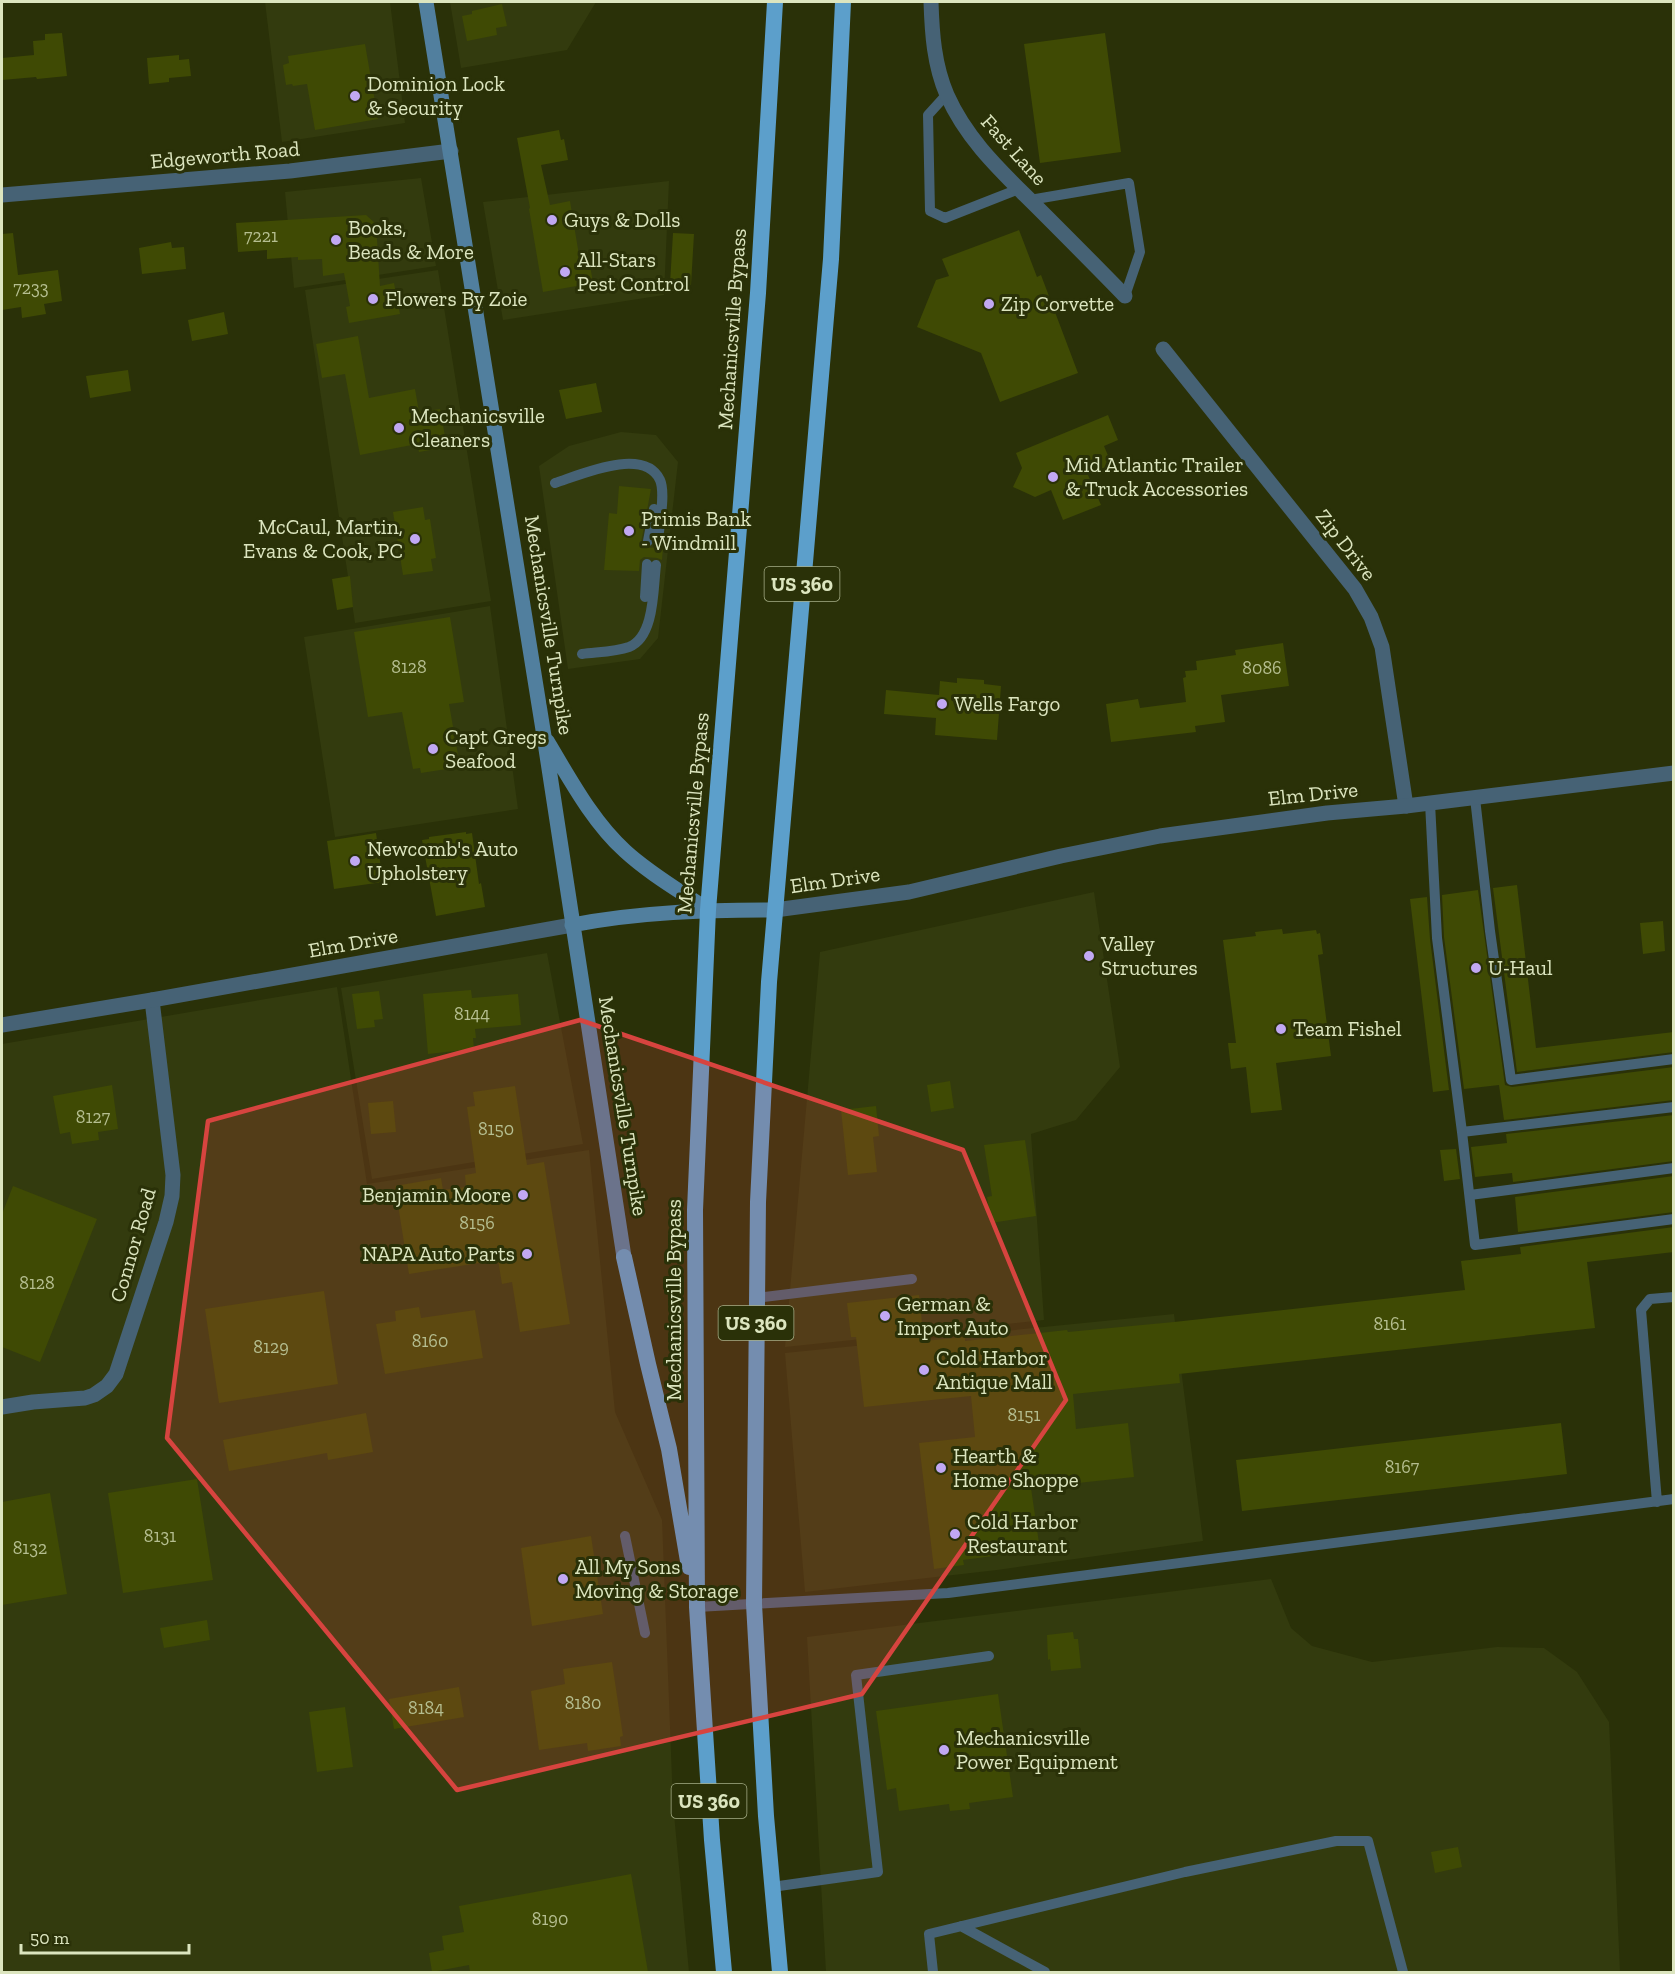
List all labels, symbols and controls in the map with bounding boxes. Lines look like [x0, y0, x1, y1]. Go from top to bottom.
place label: Dominion Lock & Security [367, 71, 505, 120]
marker: Dominion Lock & Security [348, 89, 362, 103]
street label: Fast Lane [976, 109, 1053, 190]
street label: Edgeworth Road [149, 135, 301, 173]
place label: Guys & Dolls [564, 207, 680, 232]
marker: Guys & Dolls [545, 213, 559, 227]
place label: Books, Beads & More [348, 215, 474, 264]
house number: 7221 [244, 225, 278, 247]
street label: Mechanicsville Bypass [712, 227, 751, 431]
marker: Books, Beads & More [329, 233, 343, 247]
place label: All-Stars Pest Control [577, 247, 690, 296]
marker: All-Stars Pest Control [558, 265, 572, 279]
house number: 7233 [13, 277, 49, 299]
place label: Flowers By Zoie [385, 286, 528, 311]
place label: Zip Corvette [1001, 291, 1114, 316]
marker: Flowers By Zoie [366, 292, 380, 306]
marker: Zip Corvette [982, 297, 996, 311]
place label: Mechanicsville Cleaners [411, 403, 545, 452]
marker: Mechanicsville Cleaners [392, 421, 406, 435]
place label: Mid Atlantic Trailer & Truck Accessories [1065, 452, 1248, 501]
marker: Mid Atlantic Trailer & Truck Accessories [1046, 470, 1060, 484]
street label: Zip Drive [1311, 504, 1382, 585]
place label: Primis Bank - Windmill [641, 506, 752, 555]
street label: Mechanicsville Turnpike [520, 513, 579, 737]
place label: McCaul, Martin, Evans & Cook, PC [243, 514, 403, 563]
marker: Primis Bank - Windmill [622, 524, 636, 538]
marker: McCaul, Martin, Evans & Cook, PC [408, 532, 422, 546]
road number: US 360 [764, 567, 840, 601]
house number: 8128 [391, 656, 427, 678]
house number: 8086 [1242, 657, 1282, 679]
place label: Wells Fargo [954, 691, 1060, 716]
marker: Wells Fargo [935, 697, 949, 711]
street label: Mechanicsville Bypass [671, 711, 714, 915]
place label: Capt Gregs Seafood [445, 724, 547, 773]
marker: Capt Gregs Seafood [426, 742, 440, 756]
street label: Elm Drive [1267, 776, 1359, 811]
place label: Newcomb's Auto Upholstery [367, 836, 518, 885]
marker: Newcomb's Auto Upholstery [348, 854, 362, 868]
street label: Elm Drive [788, 861, 881, 898]
street label: Elm Drive [306, 922, 400, 963]
place label: Valley Structures [1100, 931, 1198, 980]
marker: Valley Structures [1082, 949, 1096, 963]
place label: U-Haul [1488, 955, 1553, 980]
marker: U-Haul [1469, 961, 1483, 975]
street label: Mechanicsville Turnpike [594, 994, 653, 1218]
house number: 8144 [454, 1003, 490, 1025]
place label: Team Fishel [1293, 1016, 1402, 1041]
marker: Team Fishel [1274, 1022, 1288, 1036]
house number: 8127 [76, 1106, 111, 1128]
house number: 8150 [478, 1118, 514, 1140]
place label: Benjamin Moore [362, 1182, 511, 1208]
street label: Connor Road [104, 1184, 161, 1305]
marker: Benjamin Moore [516, 1188, 530, 1202]
street label: Mechanicsville Bypass [661, 1199, 686, 1401]
house number: 8156 [459, 1212, 495, 1234]
place label: NAPA Auto Parts [362, 1241, 515, 1266]
marker: NAPA Auto Parts [520, 1247, 534, 1261]
house number: 8128 [19, 1272, 55, 1294]
place label: German & Import Auto [897, 1291, 1009, 1340]
road number: US 360 [718, 1306, 794, 1340]
marker: German & Import Auto [878, 1309, 892, 1323]
house number: 8161 [1373, 1313, 1407, 1335]
house number: 8160 [412, 1330, 448, 1352]
house number: 8129 [253, 1336, 289, 1358]
place label: Cold Harbor Antique Mall [936, 1345, 1053, 1394]
marker: Cold Harbor Antique Mall [917, 1363, 931, 1377]
house number: 8151 [1008, 1404, 1040, 1426]
place label: Hearth & Home Shoppe [953, 1443, 1079, 1492]
house number: 8167 [1385, 1456, 1420, 1478]
marker: Hearth & Home Shoppe [934, 1461, 948, 1475]
place label: Cold Harbor Restaurant [967, 1509, 1079, 1558]
house number: 8131 [144, 1525, 176, 1547]
marker: Cold Harbor Restaurant [948, 1527, 962, 1541]
house number: 8132 [13, 1537, 47, 1559]
place label: All My Sons Moving & Storage [575, 1554, 739, 1603]
marker: All My Sons Moving & Storage [556, 1572, 570, 1586]
house number: 8180 [565, 1692, 601, 1714]
house number: 8184 [408, 1697, 444, 1719]
place label: Mechanicsville Power Equipment [956, 1725, 1118, 1774]
marker: Mechanicsville Power Equipment [937, 1743, 951, 1757]
road number: US 360 [672, 1784, 746, 1818]
house number: 8190 [532, 1908, 568, 1930]
scale bar [21, 1917, 189, 1955]
text: 50 m [30, 1927, 70, 1949]

